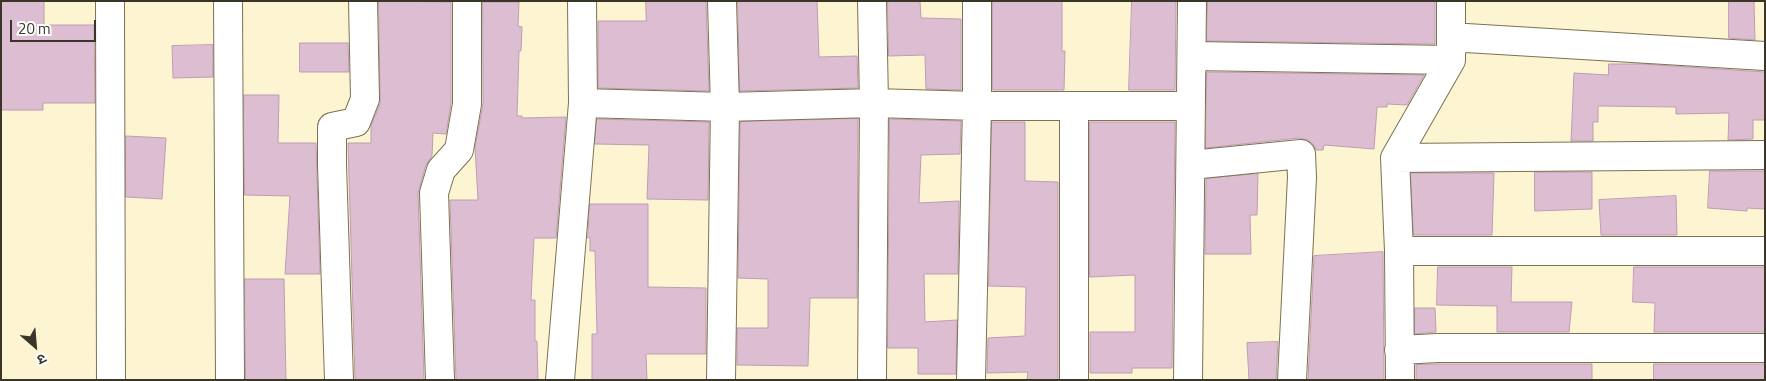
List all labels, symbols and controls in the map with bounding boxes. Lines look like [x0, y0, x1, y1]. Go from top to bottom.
scale bar [12, 10, 99, 42]
text: 20 m [18, 17, 51, 40]
north arrow [10, 321, 60, 371]
text: उ [34, 349, 50, 371]

